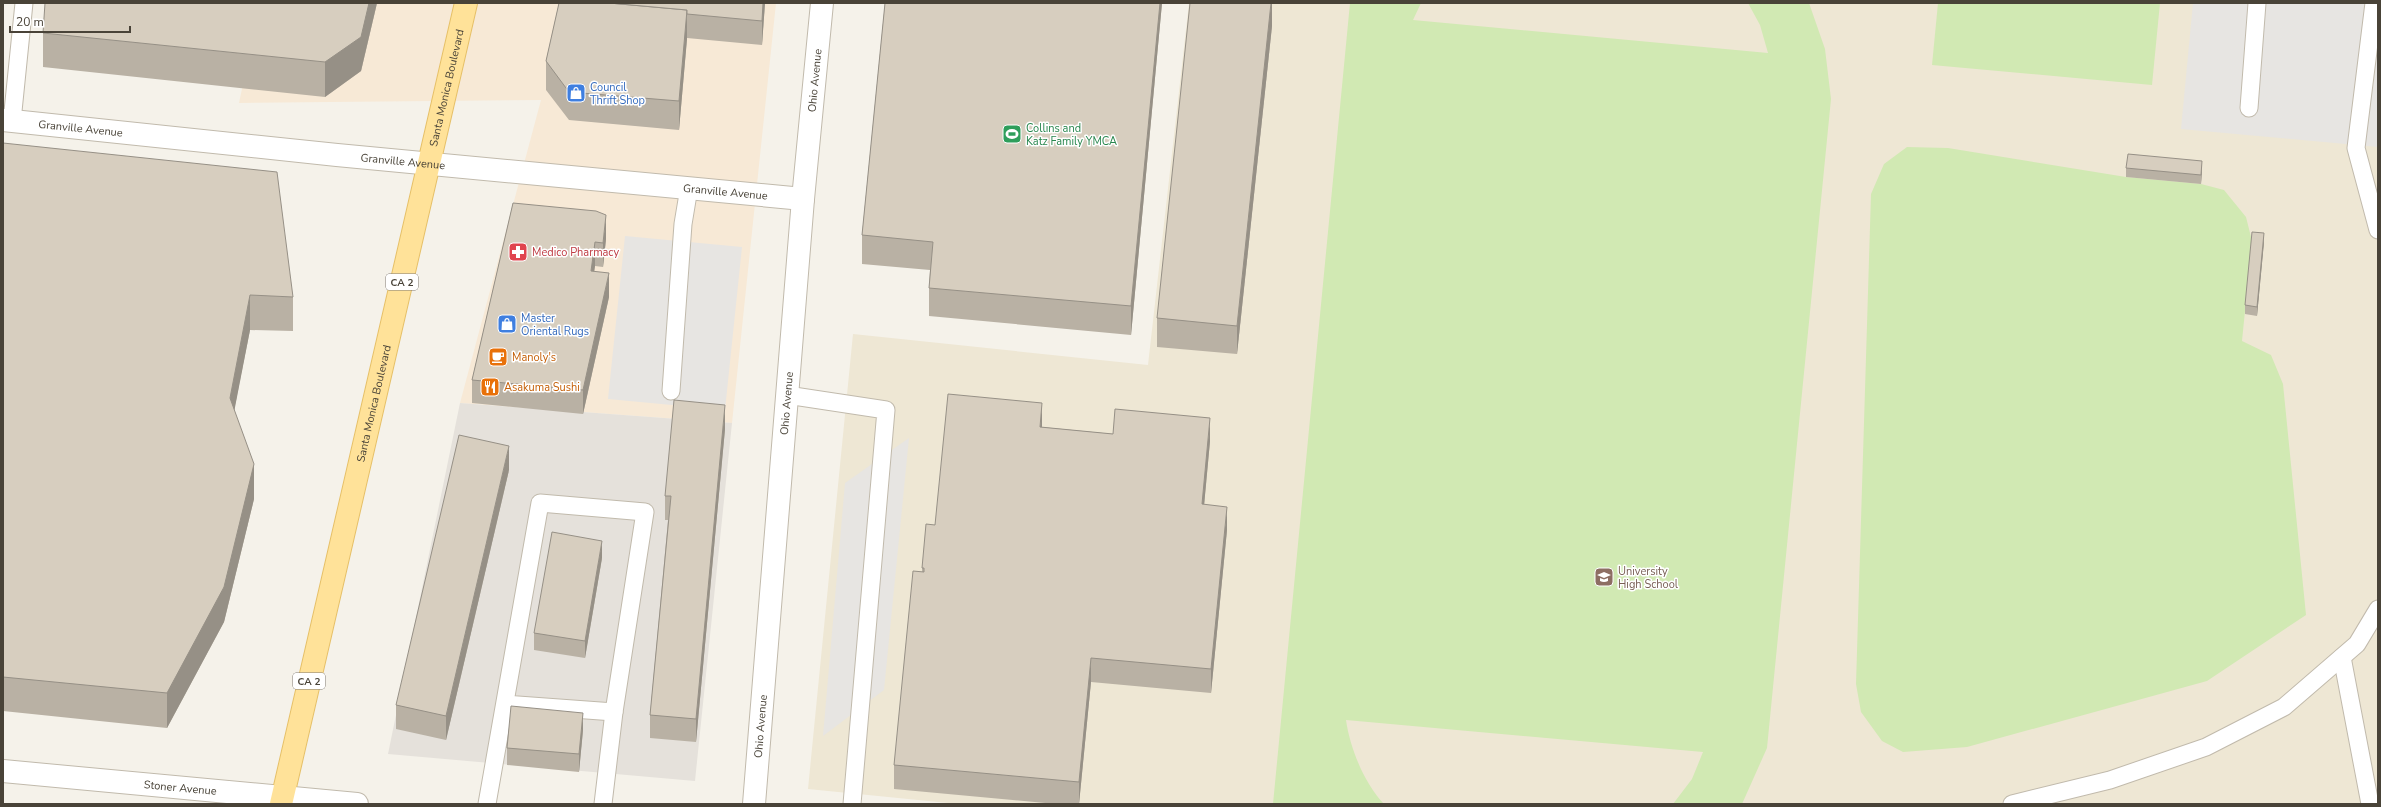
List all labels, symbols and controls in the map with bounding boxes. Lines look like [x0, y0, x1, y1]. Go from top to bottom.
scale bar [10, 8, 130, 34]
text: 20 m [16, 14, 44, 30]
street label: Santa Monica Boulevard [426, 28, 468, 148]
street label: Ohio Avenue [804, 48, 826, 113]
place label: Council Thrift Shop [590, 80, 645, 108]
shop icon: Council Thrift Shop [565, 82, 587, 104]
street label: Granville Avenue [38, 117, 124, 141]
place label: Collins and Katz Family YMCA [1026, 121, 1117, 149]
sports icon: Collins and Katz Family YMCA [1001, 123, 1023, 145]
street label: Granville Avenue [360, 150, 446, 173]
street label: Granville Avenue [682, 181, 768, 204]
pharmacy icon: Medico Pharmacy [507, 241, 529, 263]
place label: Medico Pharmacy [532, 245, 620, 260]
road number: CA 2 [386, 274, 418, 290]
place label: Master Oriental Rugs [521, 311, 589, 339]
shop icon: Master Oriental Rugs [496, 313, 518, 335]
street label: Santa Monica Boulevard [353, 344, 395, 464]
cafe icon: Manoly's [487, 346, 509, 368]
place label: Manoly's [512, 350, 556, 365]
street label: Ohio Avenue [777, 371, 797, 436]
restaurant icon: Asakuma Sushi [479, 376, 501, 398]
place label: Asakuma Sushi [504, 380, 580, 395]
place label: University High School [1618, 564, 1679, 592]
school or university icon: University High School [1593, 566, 1615, 588]
road number: CA 2 [293, 673, 325, 689]
street label: Ohio Avenue [751, 694, 771, 759]
street label: Stoner Avenue [143, 777, 217, 799]

